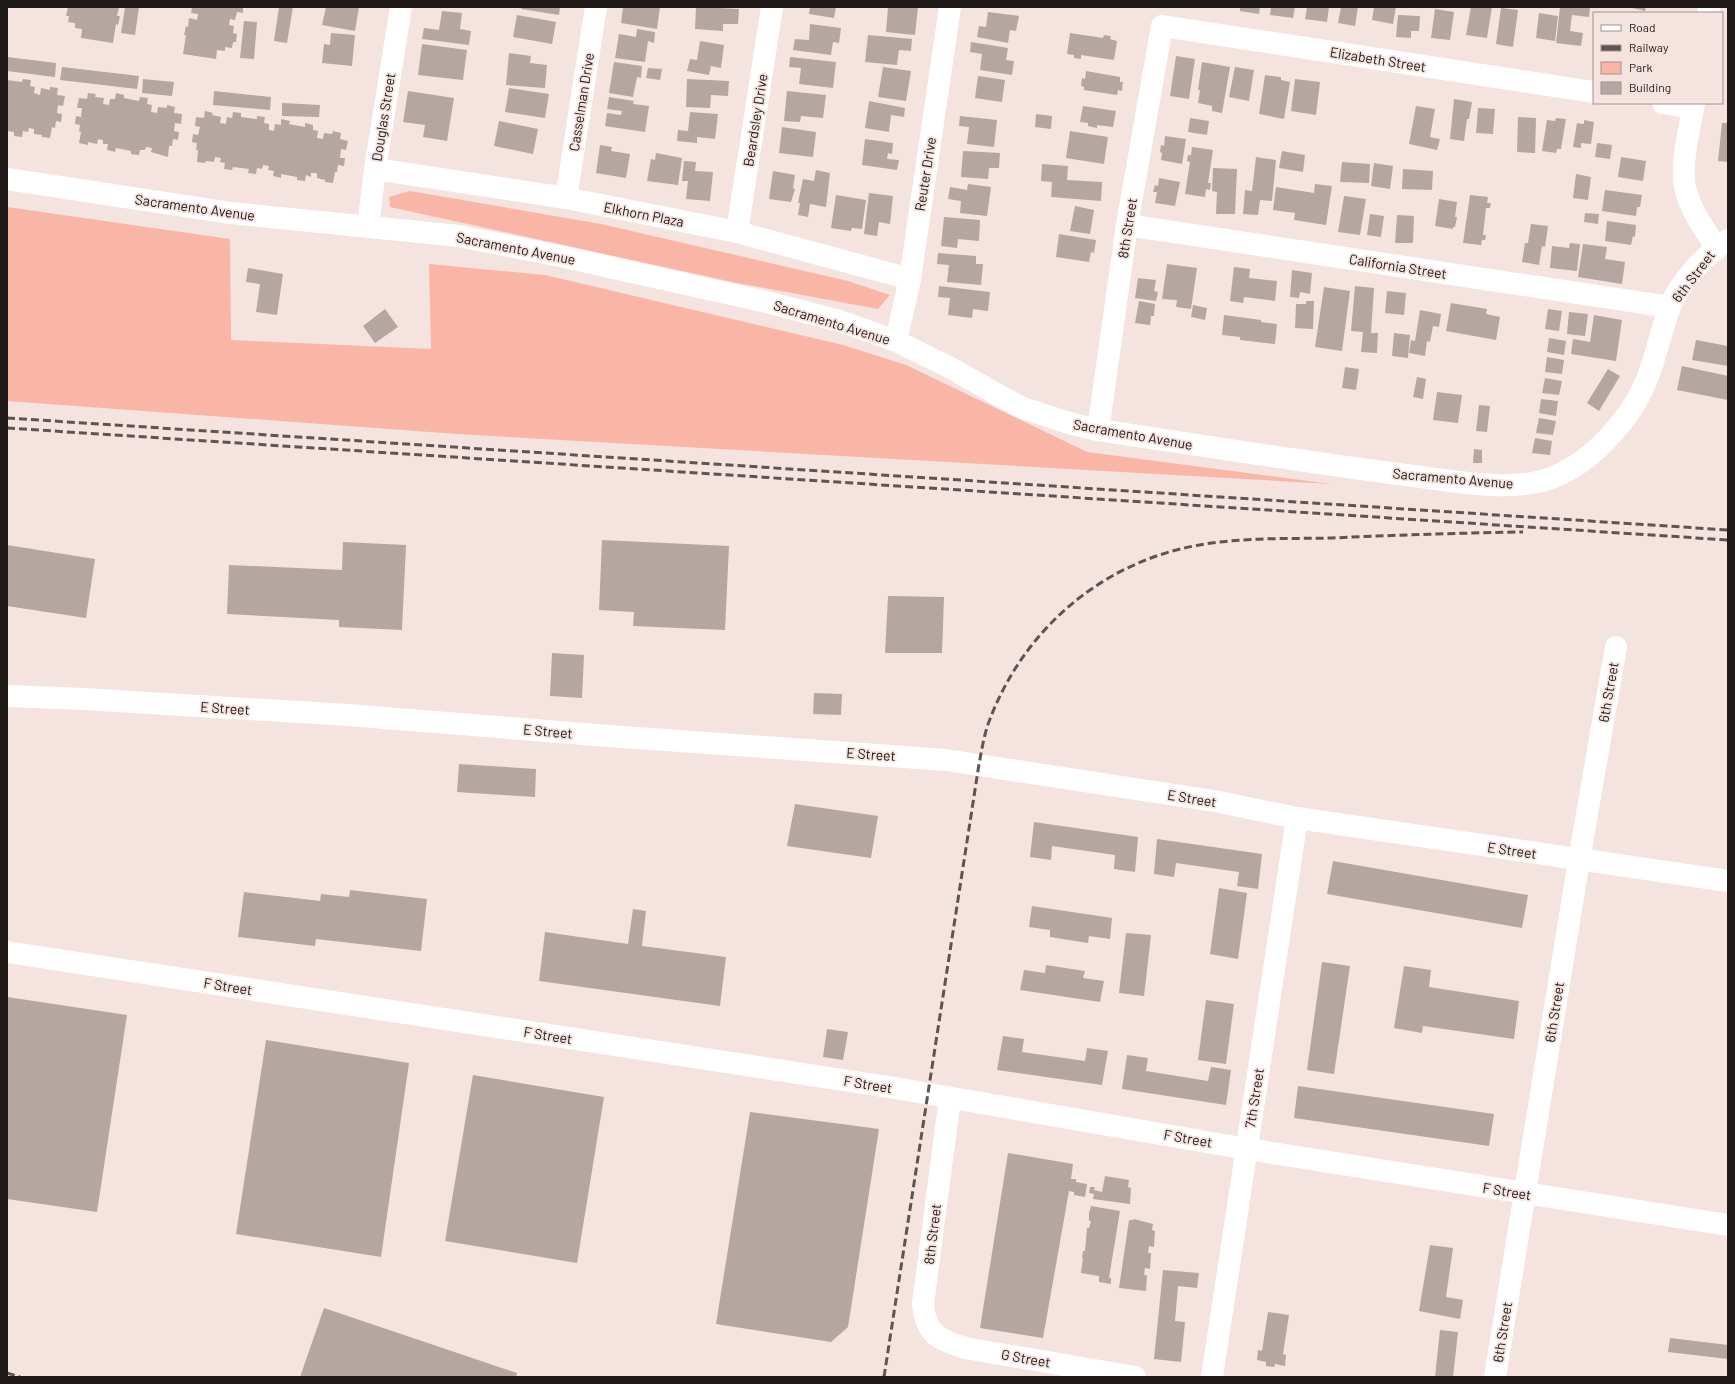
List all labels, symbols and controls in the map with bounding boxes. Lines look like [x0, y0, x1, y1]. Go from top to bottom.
legend [1593, 12, 1723, 104]
text: Road [1629, 20, 1656, 34]
text: Railway [1629, 40, 1669, 54]
street label: Elizabeth Street [1329, 43, 1427, 75]
street label: Casselman Drive [565, 51, 597, 153]
text: Park [1629, 60, 1653, 74]
street label: Douglas Street [368, 72, 398, 162]
street label: Beardsley Drive [739, 72, 771, 168]
text: Building [1629, 80, 1671, 94]
street label: Reuter Drive [911, 136, 939, 212]
street label: Sacramento Avenue [134, 190, 256, 224]
street label: 8th Street [1114, 197, 1140, 259]
street label: Elkhorn Plaza [602, 198, 686, 230]
street label: Sacramento Avenue [455, 228, 577, 268]
street label: 6th Street [1668, 247, 1718, 305]
street label: California Street [1348, 250, 1448, 282]
street label: Sacramento Avenue [772, 296, 892, 348]
street label: Sacramento Avenue [1072, 415, 1194, 453]
street label: Sacramento Avenue [1392, 464, 1514, 492]
street label: 6th Street [1594, 661, 1622, 723]
street label: E Street [200, 698, 250, 718]
street label: E Street [523, 720, 573, 742]
street label: E Street [846, 744, 896, 764]
street label: E Street [1166, 786, 1218, 810]
street label: E Street [1486, 838, 1538, 862]
street label: F Street [202, 974, 254, 998]
street label: 6th Street [1541, 981, 1567, 1043]
street label: F Street [522, 1023, 574, 1047]
street label: 7th Street [1241, 1067, 1267, 1129]
street label: F Street [842, 1072, 894, 1096]
street label: F Street [1162, 1125, 1214, 1151]
street label: F Street [1481, 1179, 1533, 1203]
street label: 8th Street [920, 1203, 944, 1265]
street label: 6th Street [1489, 1301, 1515, 1363]
street label: G Street [1000, 1345, 1052, 1371]

